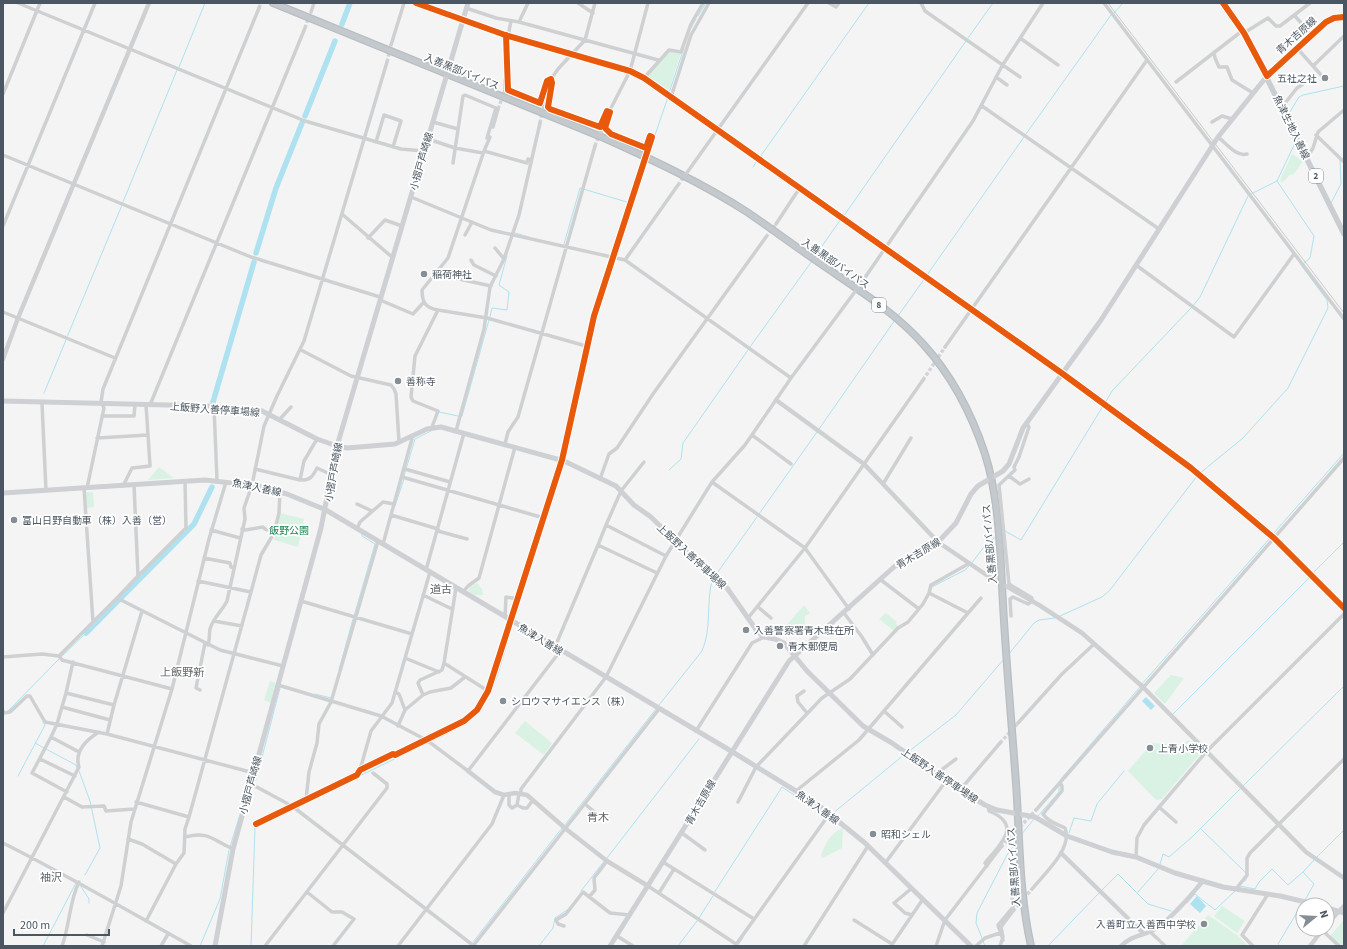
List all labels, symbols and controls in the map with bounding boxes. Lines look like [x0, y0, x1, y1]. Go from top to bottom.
street label: 青木吉原線 [1273, 14, 1320, 58]
street label: 入善黒部バイパス [422, 50, 501, 93]
place label: 五社之社 [1277, 72, 1317, 86]
marker: 五社之社 [1320, 73, 1330, 83]
street label: 魚津生地入善線 [1269, 93, 1313, 162]
street label: 小摺戸芦崎線 [407, 131, 437, 192]
road number: 2 [1309, 169, 1323, 183]
street label: 入善黒部バイパス [799, 235, 872, 292]
place label: 稲荷神社 [432, 268, 472, 282]
marker: 稲荷神社 [419, 269, 429, 279]
road number: 8 [872, 298, 886, 312]
place label: 善称寺 [406, 375, 436, 389]
marker: 善称寺 [393, 376, 403, 386]
street label: 上飯野入善停車場線 [170, 400, 260, 420]
street label: 小摺戸芦崎線 [322, 441, 346, 503]
street label: 魚津入善線 [231, 476, 283, 500]
street label: 入善黒部バイパス [980, 504, 1000, 584]
place label: 富山日野自動車（株）入善（営） [22, 514, 172, 528]
marker: 富山日野自動車（株）入善（営） [9, 515, 19, 525]
street label: 上飯野入善停車場線 [654, 521, 729, 593]
park label: 飯野公園 [269, 524, 309, 538]
street label: 青木吉原線 [893, 535, 944, 573]
district label: 道古 [430, 582, 452, 597]
street label: 魚津入善線 [515, 621, 566, 659]
place label: 入善警察署青木駐在所 [754, 624, 854, 638]
marker: 入善警察署青木駐在所 [741, 625, 751, 635]
place label: 青木郵便局 [788, 640, 838, 654]
marker: 青木郵便局 [775, 641, 785, 651]
district label: 上飯野新 [160, 665, 204, 680]
place label: シロウマサイエンス（株） [511, 695, 631, 709]
marker: シロウマサイエンス（株） [498, 696, 508, 706]
place label: 上青小学校 [1158, 742, 1208, 756]
marker: 上青小学校 [1145, 743, 1155, 753]
street label: 上飯野入善停車場線 [898, 745, 981, 807]
street label: 小摺戸芦崎線 [236, 754, 265, 816]
street label: 青木吉原線 [682, 777, 719, 828]
street label: 魚津入善線 [793, 788, 842, 828]
district label: 青木 [587, 810, 609, 825]
street label: 入善黒部バイパス [1004, 827, 1024, 907]
place label: 昭和シェル [881, 828, 931, 842]
marker: 昭和シェル [868, 829, 878, 839]
district label: 袖沢 [40, 870, 62, 885]
north arrow [1295, 897, 1335, 937]
text: N [1316, 908, 1332, 920]
scale bar [14, 911, 109, 937]
text: 200 m [20, 917, 50, 934]
place label: 入善町立入善西中学校 [1096, 918, 1196, 932]
marker: 入善町立入善西中学校 [1199, 919, 1209, 929]

